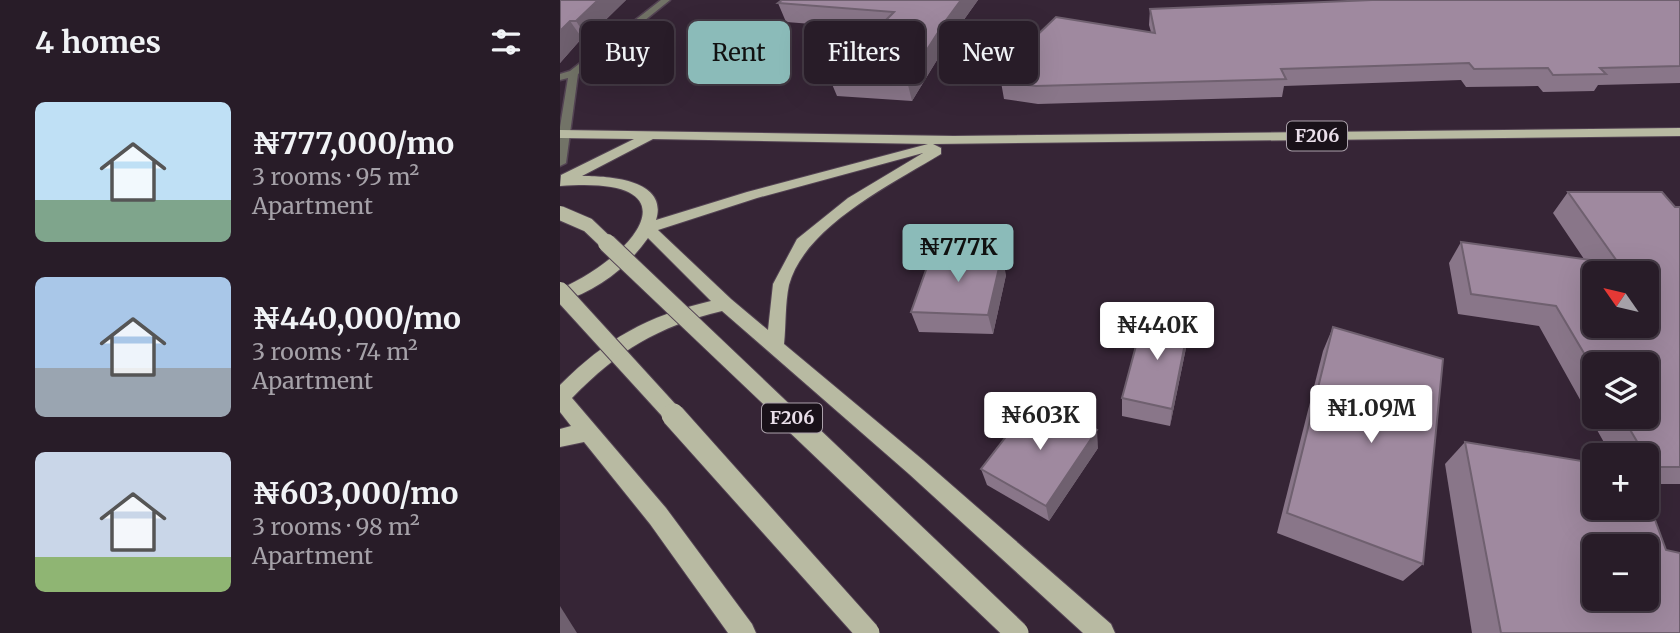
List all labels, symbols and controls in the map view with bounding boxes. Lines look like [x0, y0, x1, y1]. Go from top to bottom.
chip: Buy [581, 21, 674, 84]
chip: Rent [688, 21, 790, 84]
chip: Filters [804, 21, 925, 84]
chip: New [939, 21, 1038, 84]
text: 4 homes [35, 23, 161, 61]
icon: filters [487, 23, 525, 61]
road number: F206 [1287, 121, 1347, 150]
text: ₦777,000/mo [252, 124, 454, 162]
icon: home [91, 130, 175, 214]
text: 3 rooms · 95 m² [252, 162, 419, 191]
text: Apartment [252, 191, 373, 220]
pin: ₦777K [909, 224, 1007, 284]
text: ₦777K [918, 232, 998, 261]
north arrow [1582, 261, 1659, 338]
map controls [1582, 261, 1659, 611]
text: ₦440,000/mo [252, 299, 461, 337]
pin: ₦440K [1108, 302, 1206, 362]
icon: home [91, 305, 175, 389]
text: ₦440K [1116, 310, 1198, 339]
text: 3 rooms · 74 m² [252, 337, 418, 366]
button: layers [1582, 352, 1659, 429]
text: Apartment [252, 366, 373, 395]
pin: ₦1.09M [1314, 386, 1428, 445]
pin: ₦603K [991, 392, 1089, 452]
text: ₦1.09M [1326, 393, 1416, 422]
text: ₦603K [1000, 400, 1080, 429]
road number: F206 [762, 404, 822, 432]
button: + [1582, 443, 1659, 520]
text: ₦603,000/mo [252, 474, 458, 512]
icon: home [91, 480, 175, 564]
text: 3 rooms · 98 m² [252, 512, 420, 541]
button: − [1582, 534, 1659, 611]
text: Apartment [252, 541, 373, 570]

